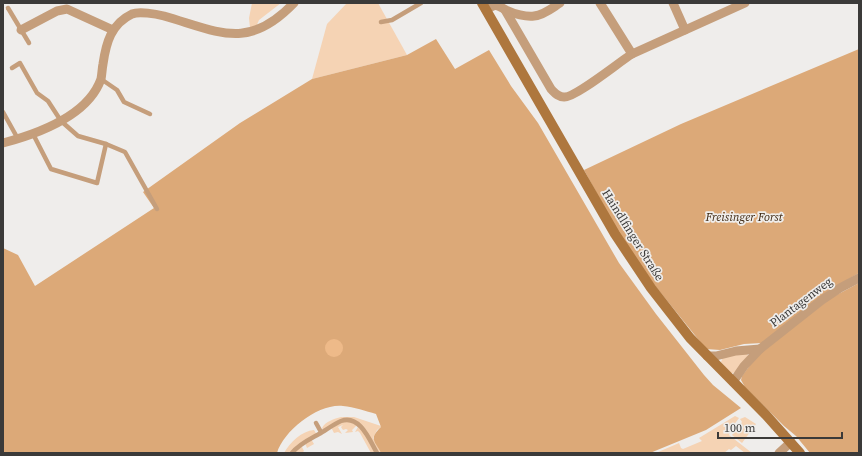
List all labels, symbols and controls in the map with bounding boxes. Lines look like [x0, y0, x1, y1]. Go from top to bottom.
street label: Haindlfinger Straße [598, 186, 668, 284]
park label: Freisinger Forst [704, 209, 784, 225]
street label: Plantagenweg [767, 273, 835, 331]
scale bar [718, 414, 842, 440]
text: 100 m [724, 420, 756, 436]

